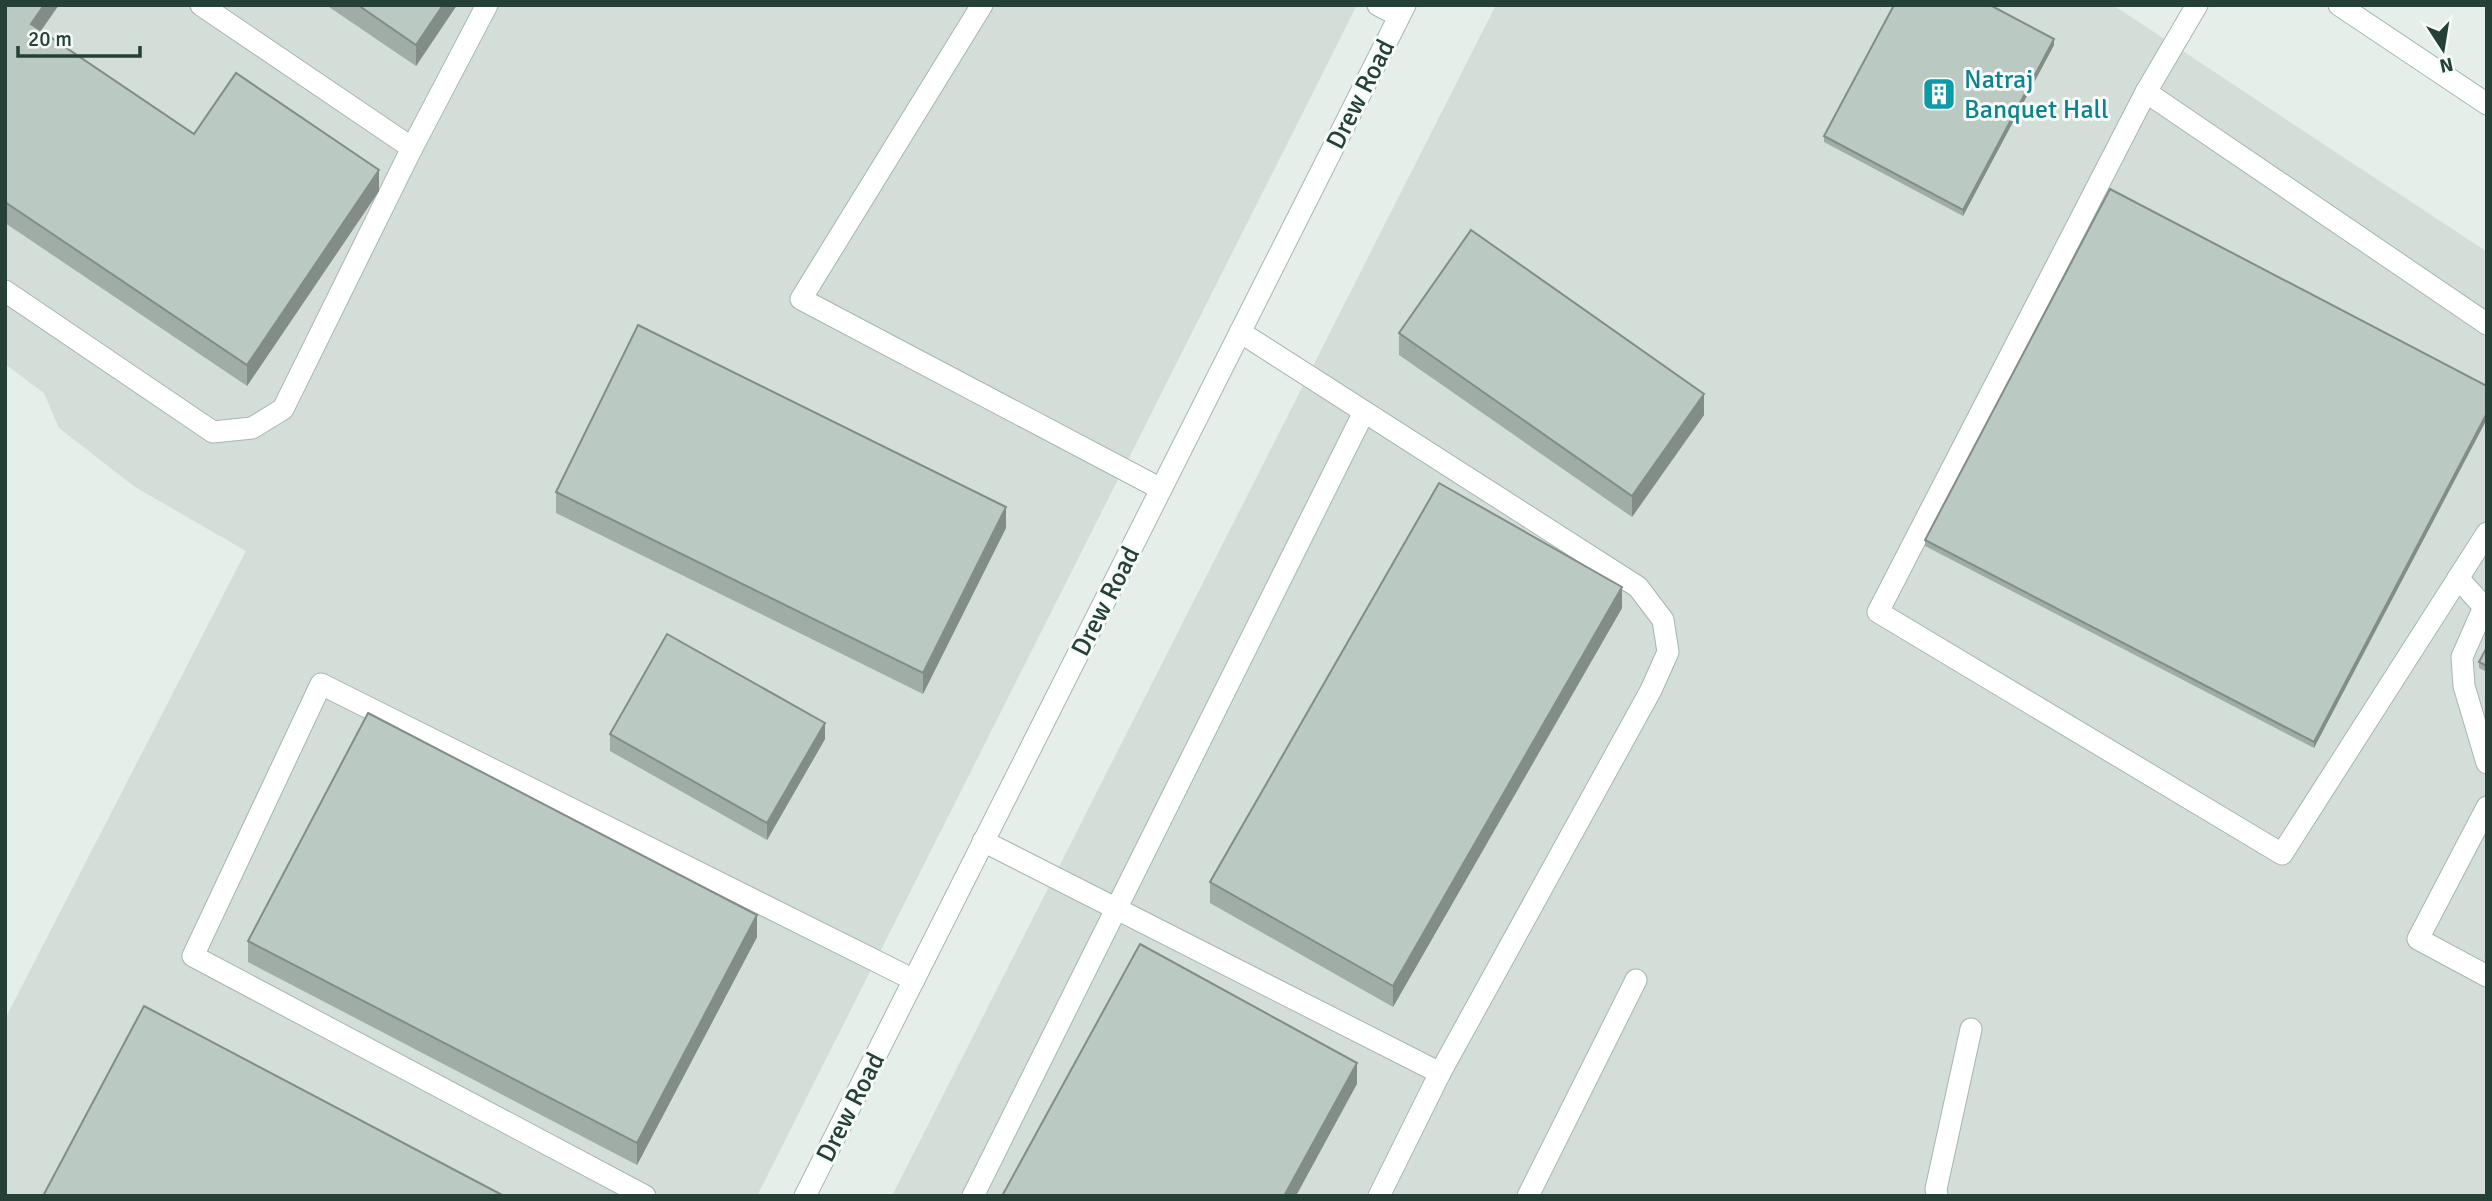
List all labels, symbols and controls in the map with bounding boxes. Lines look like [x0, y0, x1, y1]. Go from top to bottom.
scale bar [18, 14, 140, 58]
north arrow [2408, 14, 2478, 84]
text: 20 m [28, 26, 72, 52]
street label: Drew Road [1320, 34, 1402, 155]
text: N [2437, 52, 2455, 78]
place label: Natraj Banquet Hall [1964, 64, 2109, 126]
building icon: Natraj Banquet Hall [1920, 75, 1958, 113]
street label: Drew Road [1065, 541, 1147, 662]
street label: Drew Road [810, 1047, 892, 1168]

